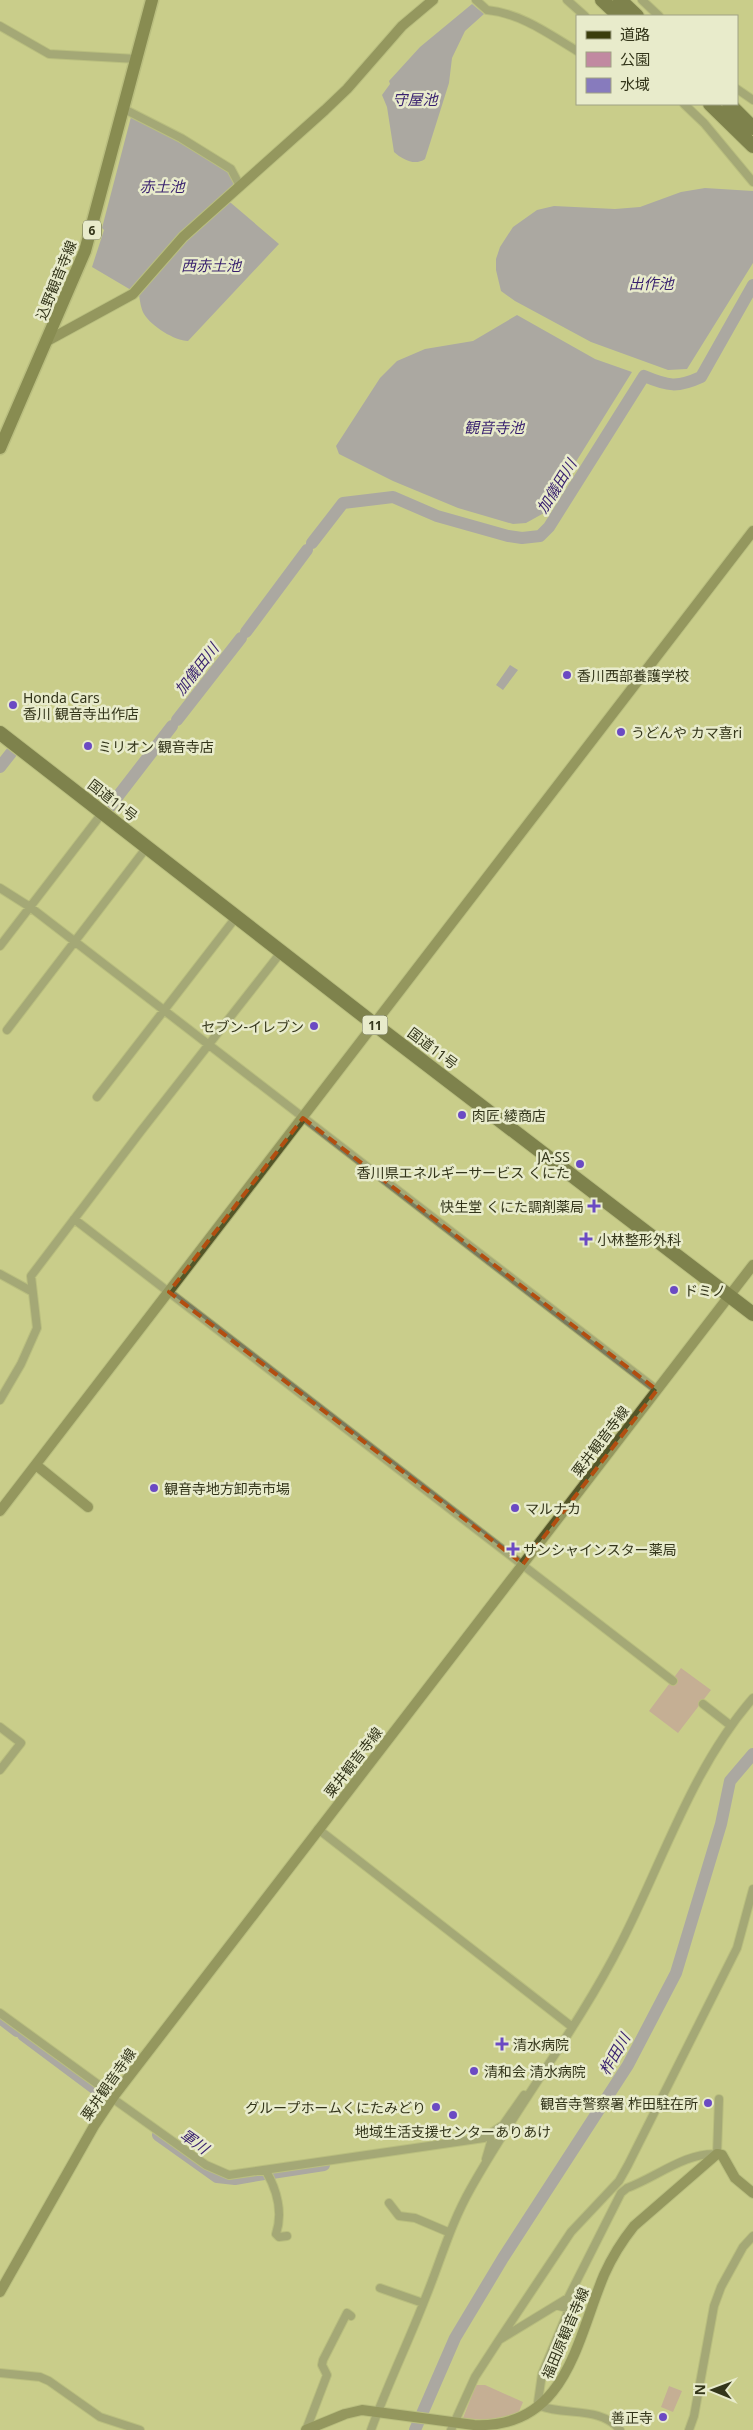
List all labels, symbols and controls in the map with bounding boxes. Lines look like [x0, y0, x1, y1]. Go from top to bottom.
legend [576, 15, 738, 105]
text: 道路 [620, 24, 650, 44]
text: 公園 [620, 49, 650, 69]
text: 水域 [620, 74, 650, 94]
water label: 守屋池 [392, 89, 439, 109]
water label: 赤土池 [139, 176, 186, 196]
road number: 6 [83, 220, 101, 240]
street label: 込野観音寺線 [31, 237, 81, 323]
water label: 西赤土池 [181, 255, 243, 275]
water label: 出作池 [628, 273, 675, 293]
water label: 観音寺池 [464, 417, 526, 437]
water label: 加儀田川 [532, 454, 581, 517]
water label: 加儀田川 [170, 638, 224, 699]
place label: 香川西部養護学校 [577, 666, 689, 685]
marker: 香川西部養護学校 [561, 669, 573, 681]
place label: Honda Cars 香川 観音寺出作店 [23, 688, 139, 723]
marker: Honda Cars 香川 観音寺出作店 [7, 699, 19, 711]
place label: うどんや カマ喜ri [631, 723, 742, 742]
marker: うどんや カマ喜ri [615, 726, 627, 738]
place label: ミリオン 観音寺店 [98, 737, 214, 756]
marker: ミリオン 観音寺店 [82, 740, 94, 752]
street label: 国道11号 [84, 775, 142, 825]
road number: 11 [362, 1016, 388, 1034]
place label: セブン-イレブン [201, 1017, 304, 1036]
marker: セブン-イレブン [308, 1020, 320, 1032]
street label: 国道11号 [404, 1023, 462, 1073]
place label: 肉匠 綾商店 [472, 1106, 546, 1125]
marker: 肉匠 綾商店 [456, 1109, 468, 1121]
place label: JA-SS 香川県エネルギーサービス くにた [357, 1147, 570, 1182]
marker: JA-SS 香川県エネルギーサービス くにた [574, 1158, 586, 1170]
place label: 快生堂 くにた調剤薬局 [440, 1197, 584, 1216]
marker: 快生堂 くにた調剤薬局 [588, 1200, 600, 1212]
place label: 小林整形外科 [597, 1230, 681, 1249]
marker: 小林整形外科 [579, 1232, 593, 1246]
place label: ドミノ [684, 1281, 726, 1300]
marker: ドミノ [668, 1284, 680, 1296]
street label: 粟井観音寺線 [567, 1402, 633, 1480]
place label: 観音寺地方卸売市場 [164, 1479, 290, 1498]
marker: 観音寺地方卸売市場 [148, 1482, 160, 1494]
place label: マルナカ [525, 1499, 581, 1518]
marker: マルナカ [509, 1502, 521, 1514]
place label: サンシャインスター薬局 [523, 1540, 677, 1559]
marker: サンシャインスター薬局 [507, 1543, 519, 1555]
street label: 粟井観音寺線 [320, 1723, 386, 1801]
water label: 柞田川 [594, 2028, 635, 2078]
place label: 清水病院 [513, 2035, 569, 2054]
marker: 清水病院 [495, 2037, 509, 2051]
street label: 粟井観音寺線 [76, 2044, 140, 2124]
place label: 清和会 清水病院 [484, 2062, 586, 2081]
marker: 清和会 清水病院 [468, 2065, 480, 2077]
place label: 観音寺警察署 柞田駐在所 [540, 2094, 698, 2113]
marker: 観音寺警察署 柞田駐在所 [702, 2097, 714, 2109]
place label: グループホームくにたみどり [245, 2098, 426, 2117]
marker: グループホームくにたみどり [430, 2101, 442, 2113]
marker: 地域生活支援センターありあけ [447, 2109, 459, 2121]
place label: 地域生活支援センターありあけ [355, 2122, 551, 2141]
water label: 軍川 [177, 2124, 215, 2159]
street label: 福田原観音寺線 [537, 2284, 593, 2382]
north arrow [688, 2365, 738, 2415]
text: N [690, 2384, 709, 2396]
place label: 善正寺 [611, 2408, 653, 2427]
marker: 善正寺 [657, 2411, 669, 2423]

